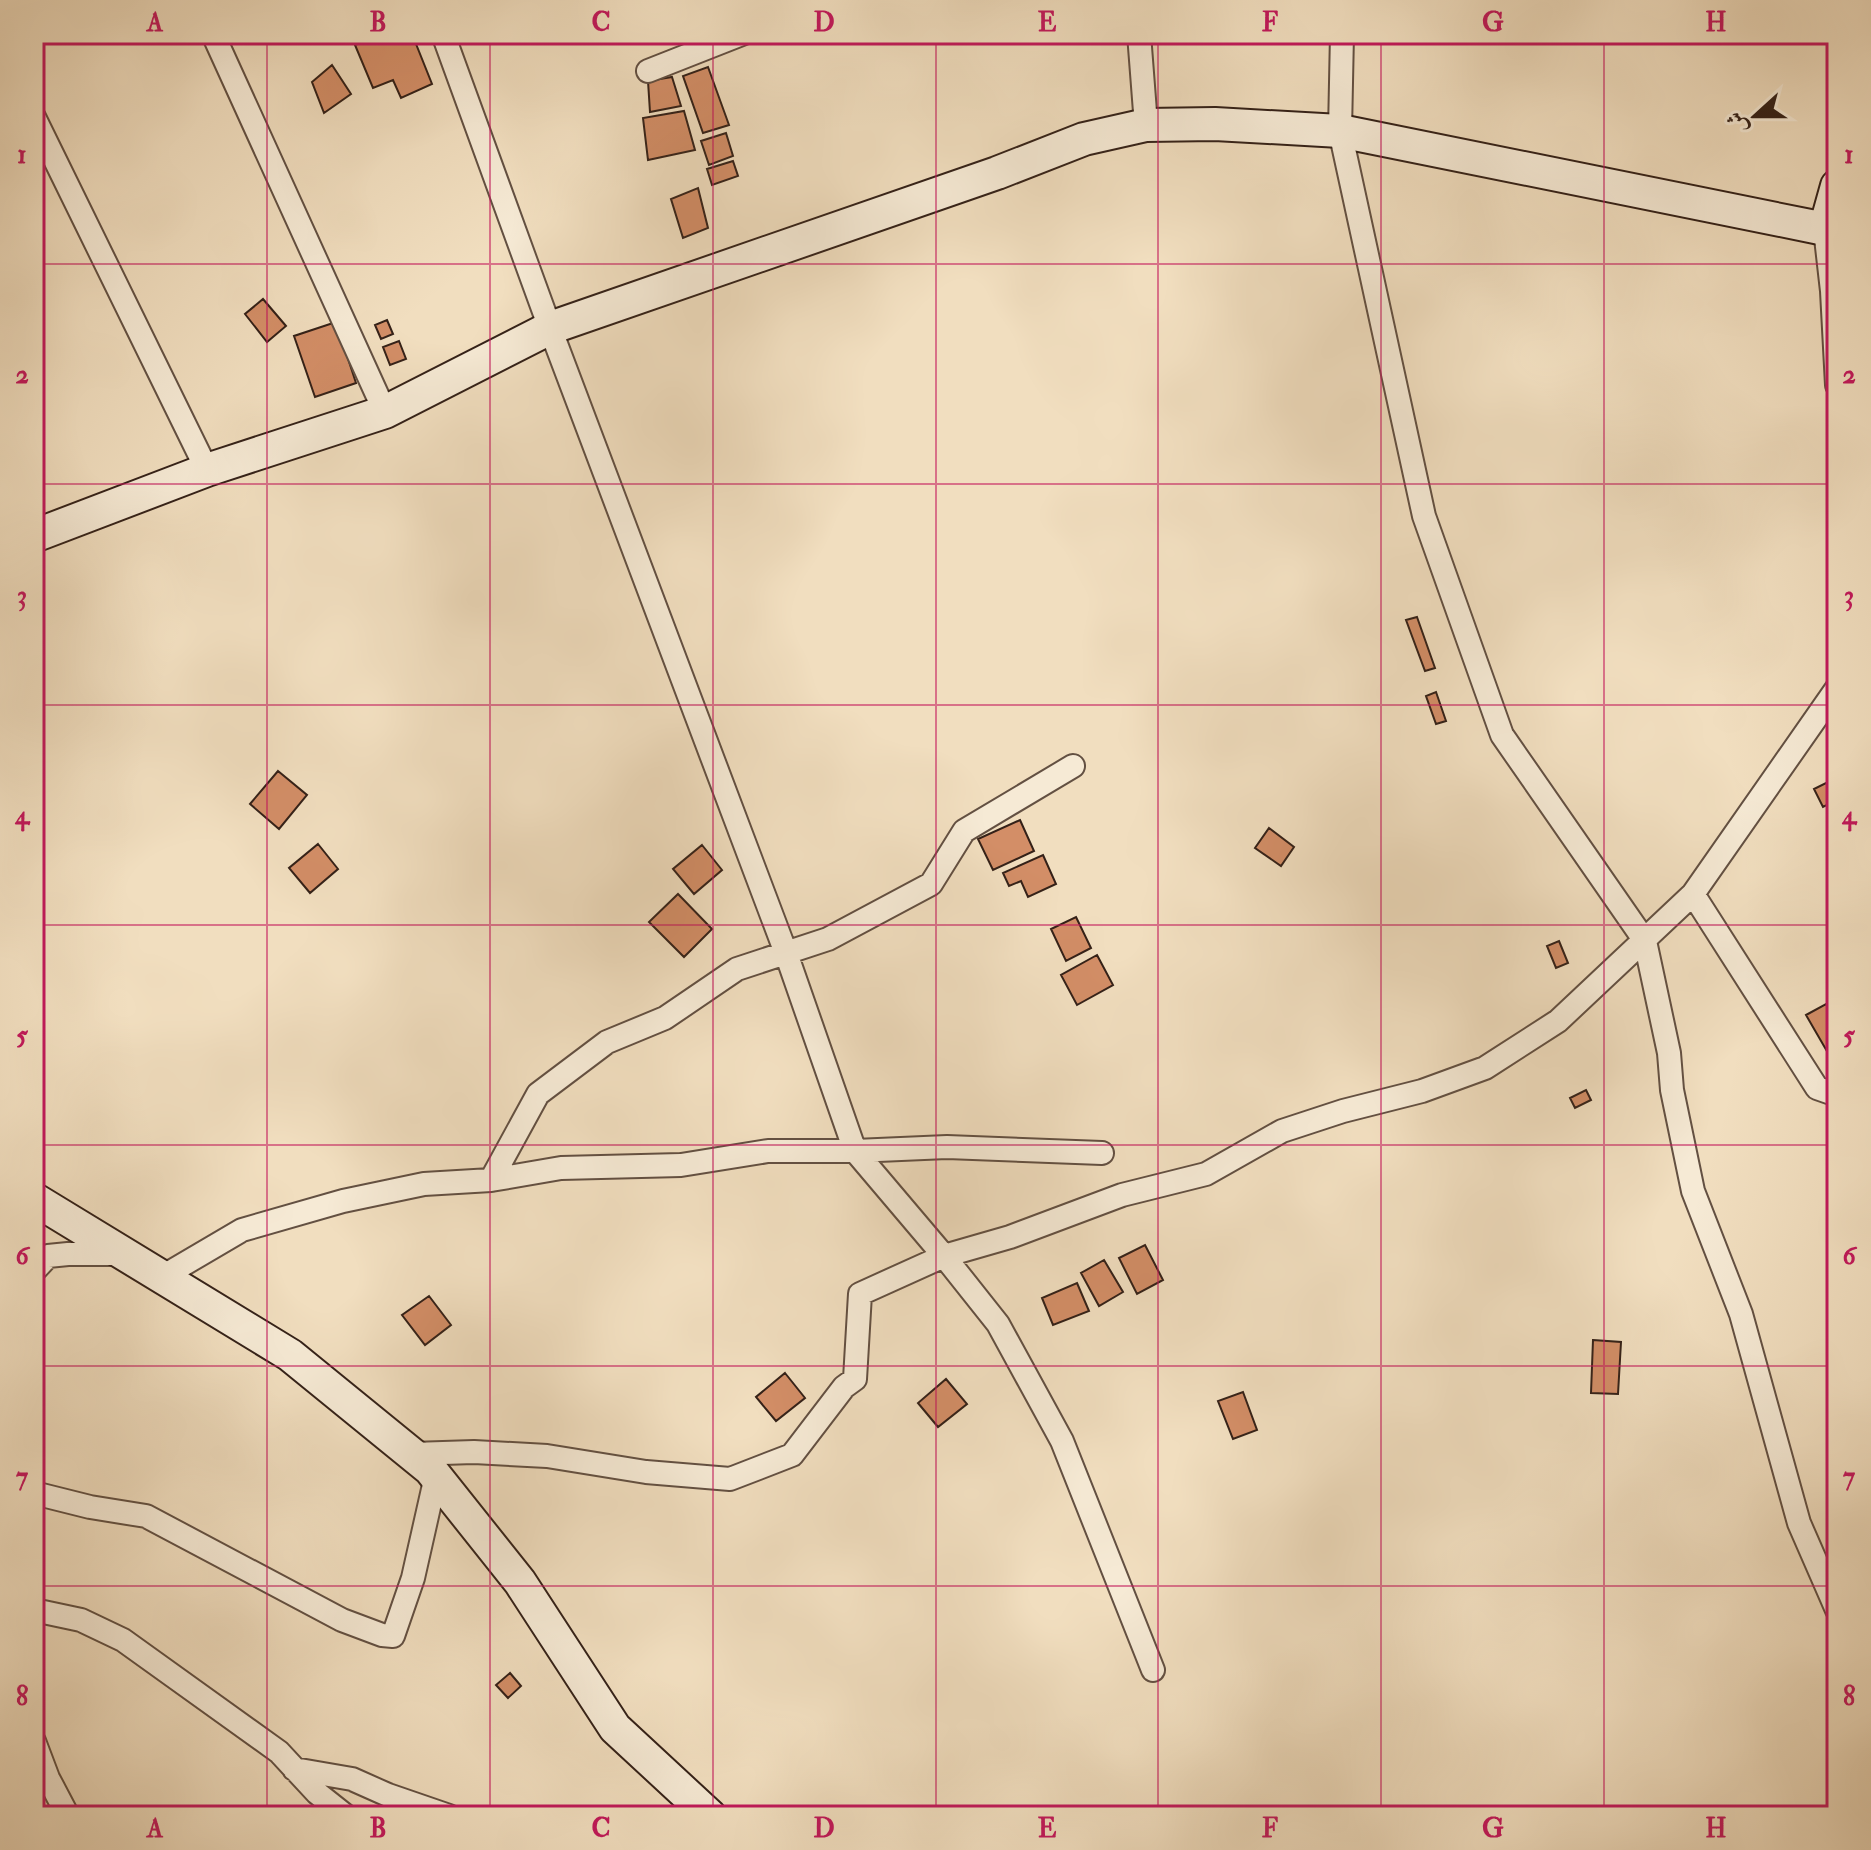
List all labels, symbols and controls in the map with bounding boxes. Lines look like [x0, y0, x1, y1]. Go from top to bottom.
text: A [146, 7, 164, 39]
text: B [369, 7, 387, 39]
text: C [591, 7, 611, 39]
text: D [813, 7, 835, 39]
text: E [1038, 7, 1057, 39]
text: F [1262, 7, 1279, 39]
text: G [1482, 7, 1504, 39]
text: H [1705, 7, 1727, 39]
north arrow [1715, 76, 1795, 156]
text: ش [1720, 108, 1754, 138]
text: 1 [17, 139, 27, 171]
text: 1 [1844, 139, 1854, 171]
text: 2 [15, 359, 29, 391]
text: 2 [1842, 359, 1856, 391]
text: 3 [17, 580, 27, 612]
text: 3 [1844, 580, 1854, 612]
text: 4 [14, 800, 31, 832]
text: 4 [1841, 800, 1858, 832]
text: 5 [16, 1020, 28, 1052]
text: 5 [1843, 1020, 1855, 1052]
text: 6 [15, 1240, 30, 1272]
text: 6 [1842, 1240, 1857, 1272]
text: 7 [16, 1461, 28, 1493]
text: 7 [1843, 1461, 1855, 1493]
text: 8 [16, 1681, 28, 1713]
text: 8 [1843, 1681, 1855, 1713]
text: A [146, 1813, 164, 1845]
text: B [369, 1813, 387, 1845]
text: C [591, 1813, 611, 1845]
text: D [813, 1813, 835, 1845]
text: E [1038, 1813, 1057, 1845]
text: F [1262, 1813, 1279, 1845]
text: G [1482, 1813, 1504, 1845]
text: H [1705, 1813, 1727, 1845]

